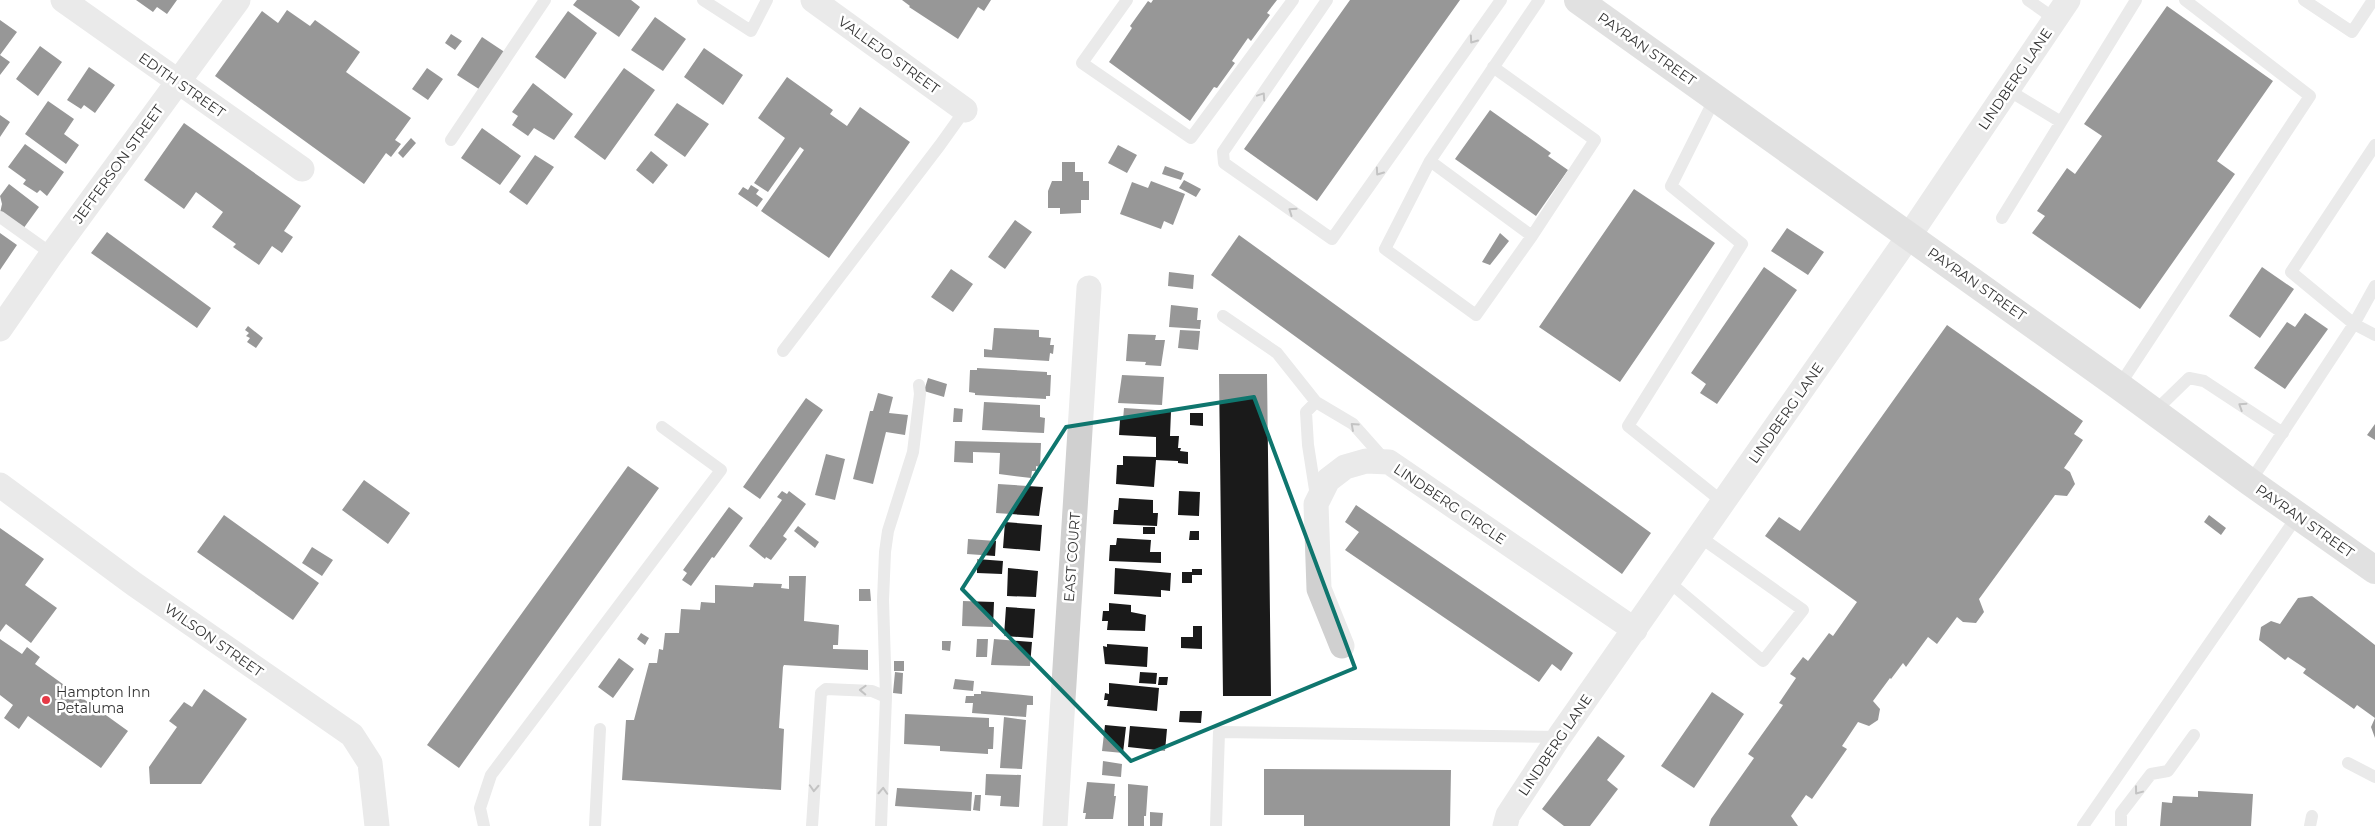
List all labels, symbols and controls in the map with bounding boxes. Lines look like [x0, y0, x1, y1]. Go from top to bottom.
street label: PAYRAN STREET [1594, 8, 1700, 90]
street label: VALLEJO STREET [835, 12, 943, 98]
street label: LINDBERG LANE [1974, 25, 2056, 133]
one-way arrow [1470, 34, 1479, 44]
street label: EDITH STREET [135, 48, 229, 122]
one-way arrow [1256, 92, 1265, 101]
street label: JEFFERSON STREET [68, 101, 167, 228]
one-way arrow [1376, 166, 1385, 176]
one-way arrow [1288, 208, 1298, 217]
street label: PAYRAN STREET [1924, 243, 2030, 325]
street label: LINDBERG LANE [1744, 359, 1828, 467]
one-way arrow [2238, 403, 2247, 412]
one-way arrow [1350, 423, 1359, 432]
street label: LINDBERG CIRCLE [1390, 460, 1510, 548]
street label: PAYRAN STREET [2252, 480, 2358, 562]
street label: EAST COURT [1060, 512, 1084, 602]
street label: WILSON STREET [161, 599, 267, 681]
place label: Hampton Inn Petaluma [56, 683, 150, 717]
one-way arrow [858, 685, 866, 696]
street label: LINDBERG LANE [1514, 691, 1596, 799]
marker: Hampton Inn Petaluma [40, 694, 52, 706]
one-way arrow [809, 785, 820, 793]
one-way arrow [2135, 785, 2143, 794]
one-way arrow [877, 787, 888, 795]

